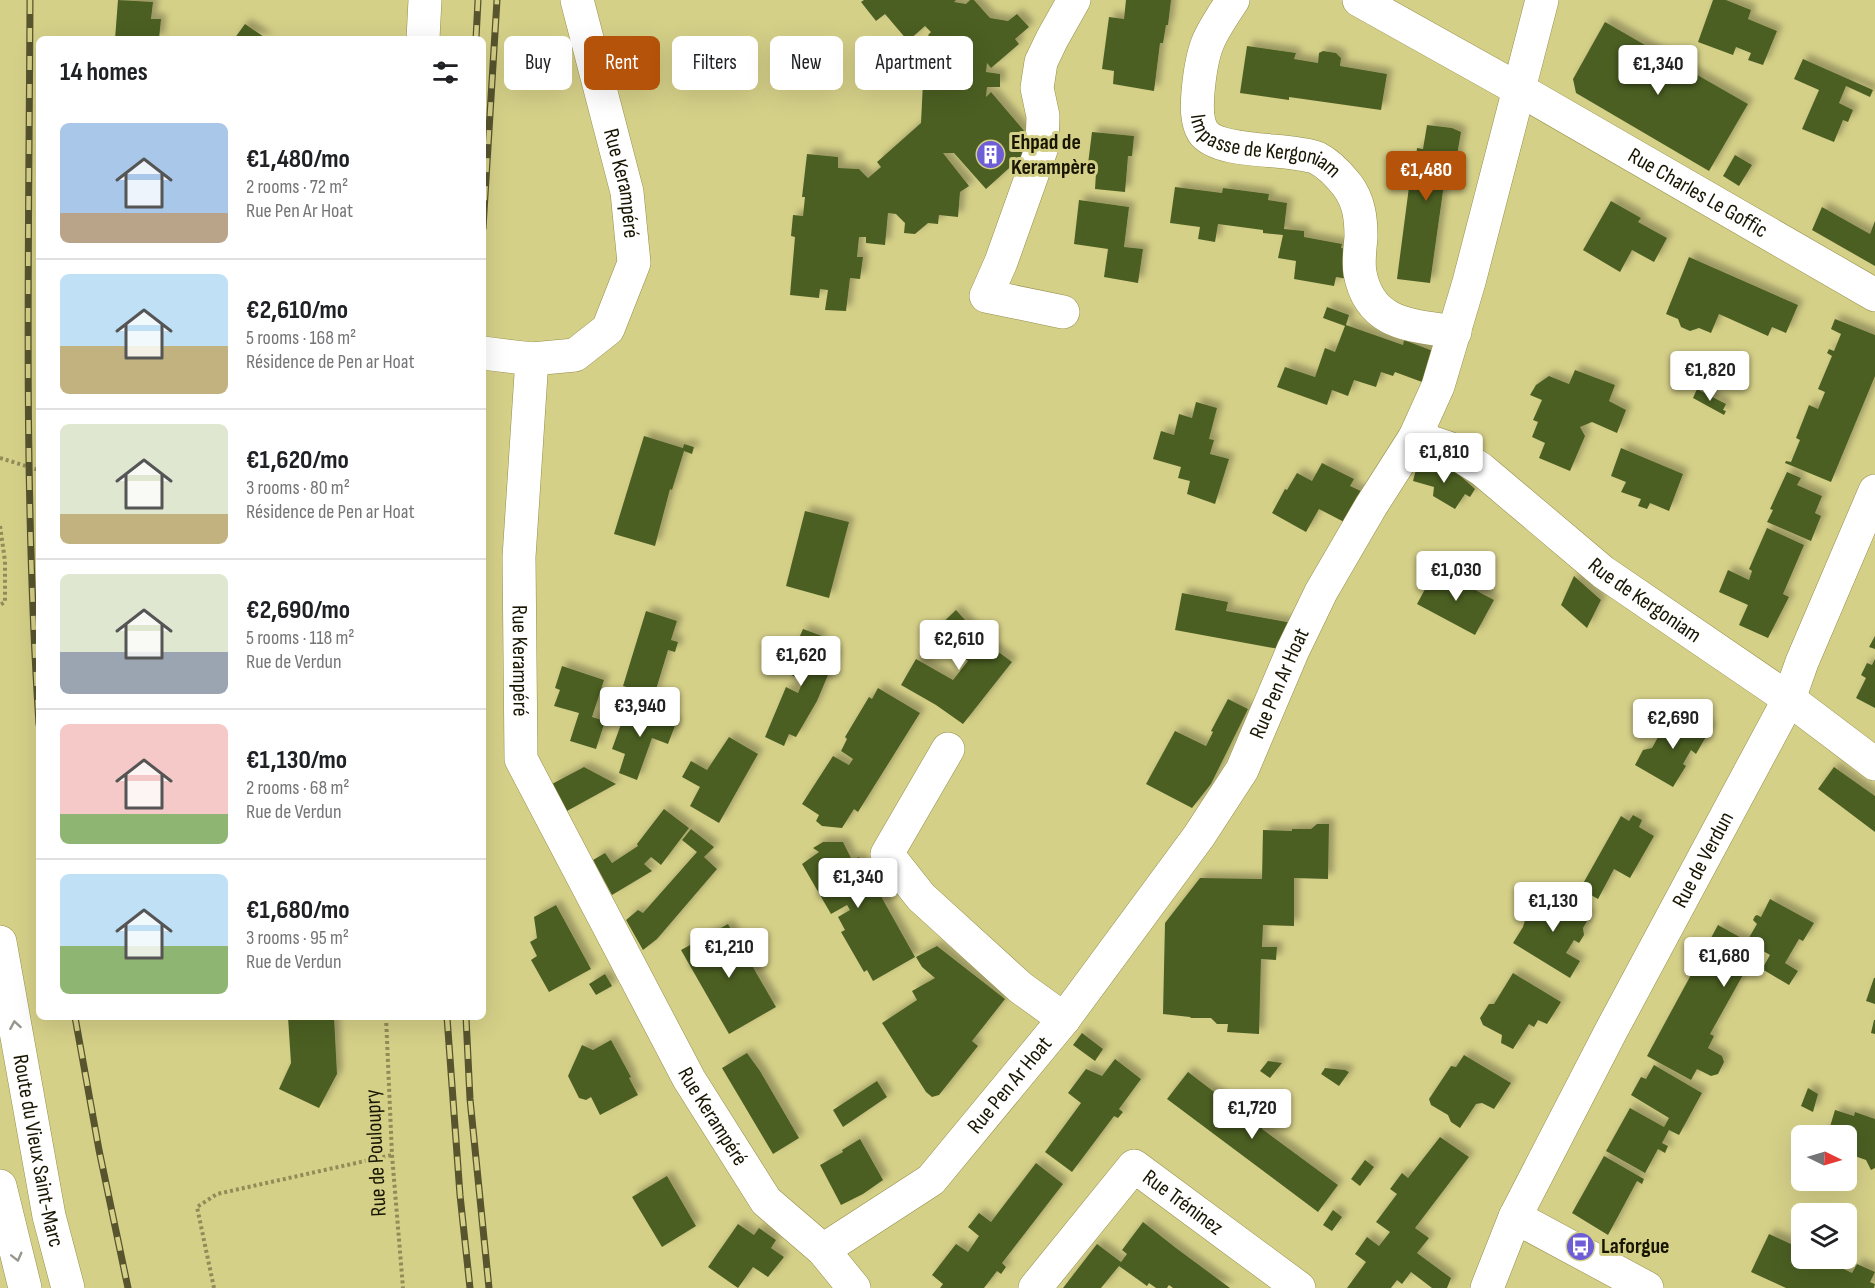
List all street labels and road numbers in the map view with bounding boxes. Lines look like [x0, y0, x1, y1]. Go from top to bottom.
street label: Impasse de Kergoniam [1184, 112, 1347, 184]
street label: Rue Kerampéré [598, 126, 645, 239]
street label: Rue Charles Le Goffic [1623, 142, 1773, 244]
street label: Rue de Kergoniam [1583, 552, 1707, 649]
street label: Rue Kerampéré [506, 605, 534, 717]
street label: Rue Pen Ar Hoat [1243, 623, 1315, 743]
street label: Rue de Verdun [1666, 807, 1740, 912]
street label: Rue Pen Ar Hoat [962, 1031, 1058, 1139]
street label: Route du Vieux Saint-Marc [7, 1052, 70, 1250]
street label: Rue Kerampéré [672, 1063, 754, 1171]
street label: Rue de Pouloupry [359, 1088, 393, 1217]
street label: Rue Tréninez [1137, 1164, 1229, 1241]

